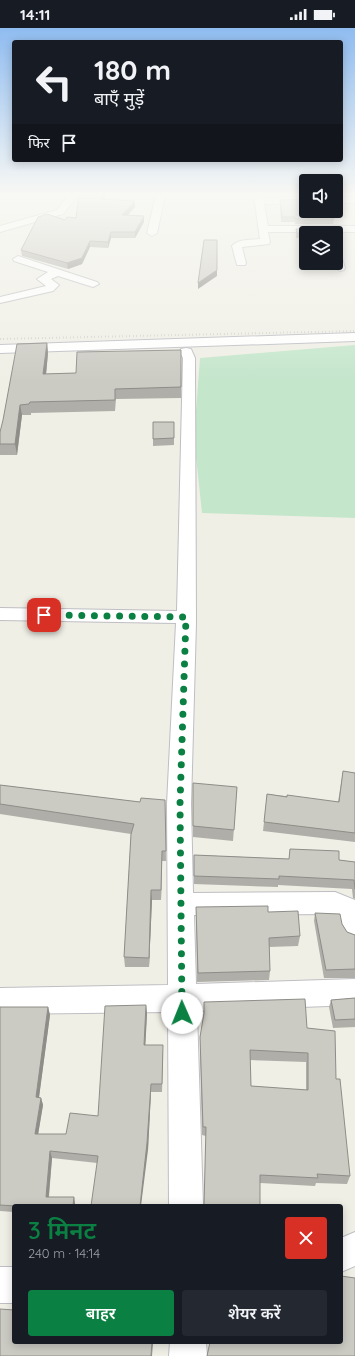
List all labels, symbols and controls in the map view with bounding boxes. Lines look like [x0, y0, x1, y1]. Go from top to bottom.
text: 14:11 [20, 5, 50, 24]
text: 180 m [94, 52, 171, 87]
icon: left [28, 56, 80, 108]
text: बाएँ मुड़ें [94, 87, 144, 110]
icon: arrive [58, 132, 80, 154]
text: फिर [28, 133, 50, 152]
map controls [299, 174, 343, 270]
button: sound [299, 174, 343, 218]
button: layers [299, 226, 343, 270]
pin [27, 598, 61, 632]
icon: arrive [33, 604, 55, 626]
position arrow [161, 992, 203, 1034]
text: 3 मिनट [28, 1215, 96, 1245]
button: close [285, 1217, 327, 1259]
text: 240 m · 14:14 [28, 1245, 100, 1261]
button: बाहर [28, 1290, 174, 1336]
button: शेयर करें [182, 1290, 327, 1336]

